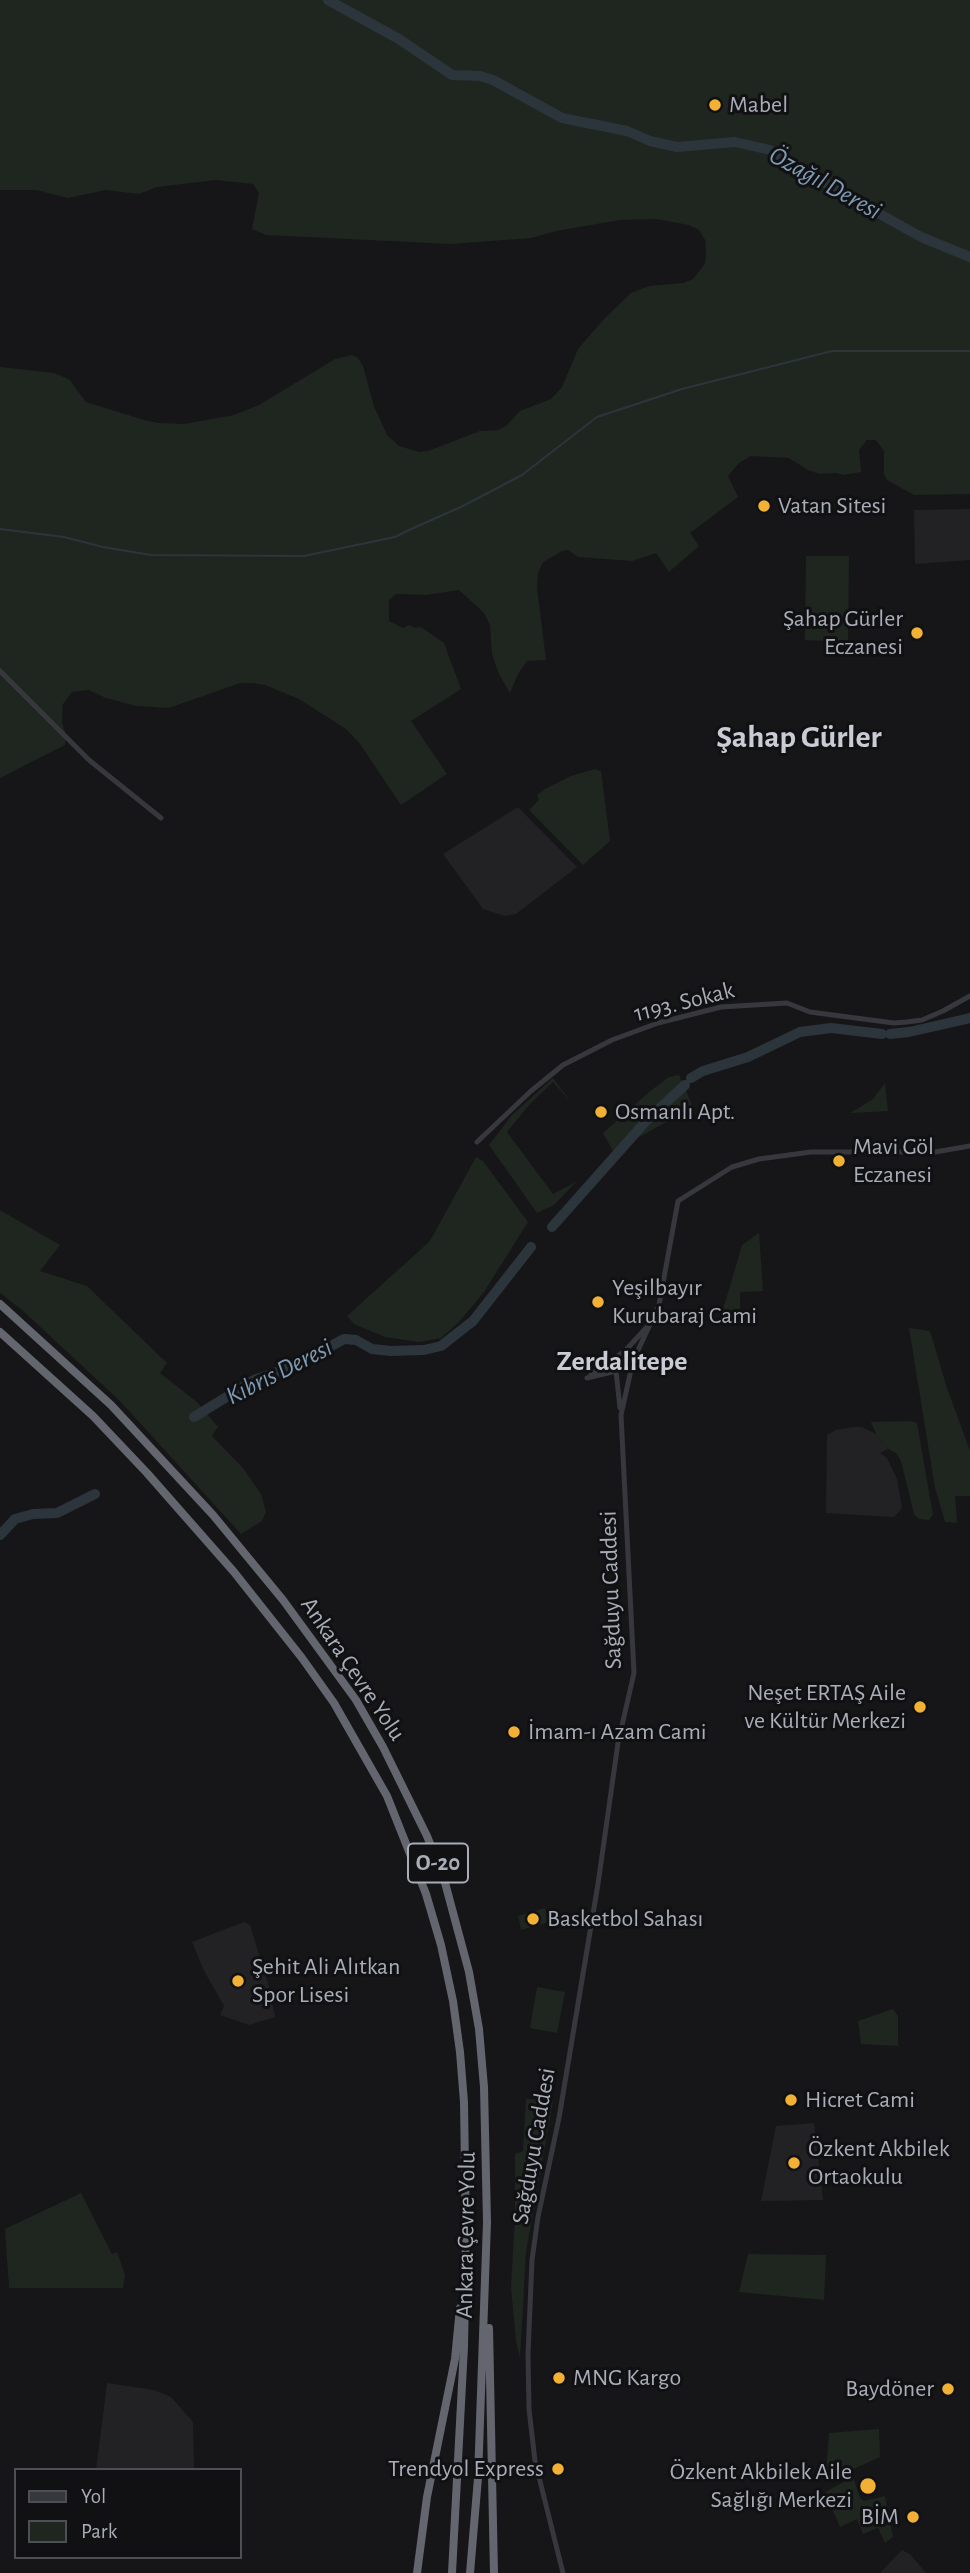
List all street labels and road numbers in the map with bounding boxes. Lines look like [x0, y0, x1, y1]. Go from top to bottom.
street label: 1193. Sokak [631, 976, 737, 1028]
street label: Sağduyu Caddesi [594, 1510, 628, 1670]
street label: Ankara Çevre Yolu [294, 1592, 412, 1746]
road number: O-20 [408, 1844, 468, 1882]
street label: Sağduyu Caddesi [506, 2065, 562, 2227]
street label: Ankara Çevre Yolu [450, 2151, 482, 2319]

